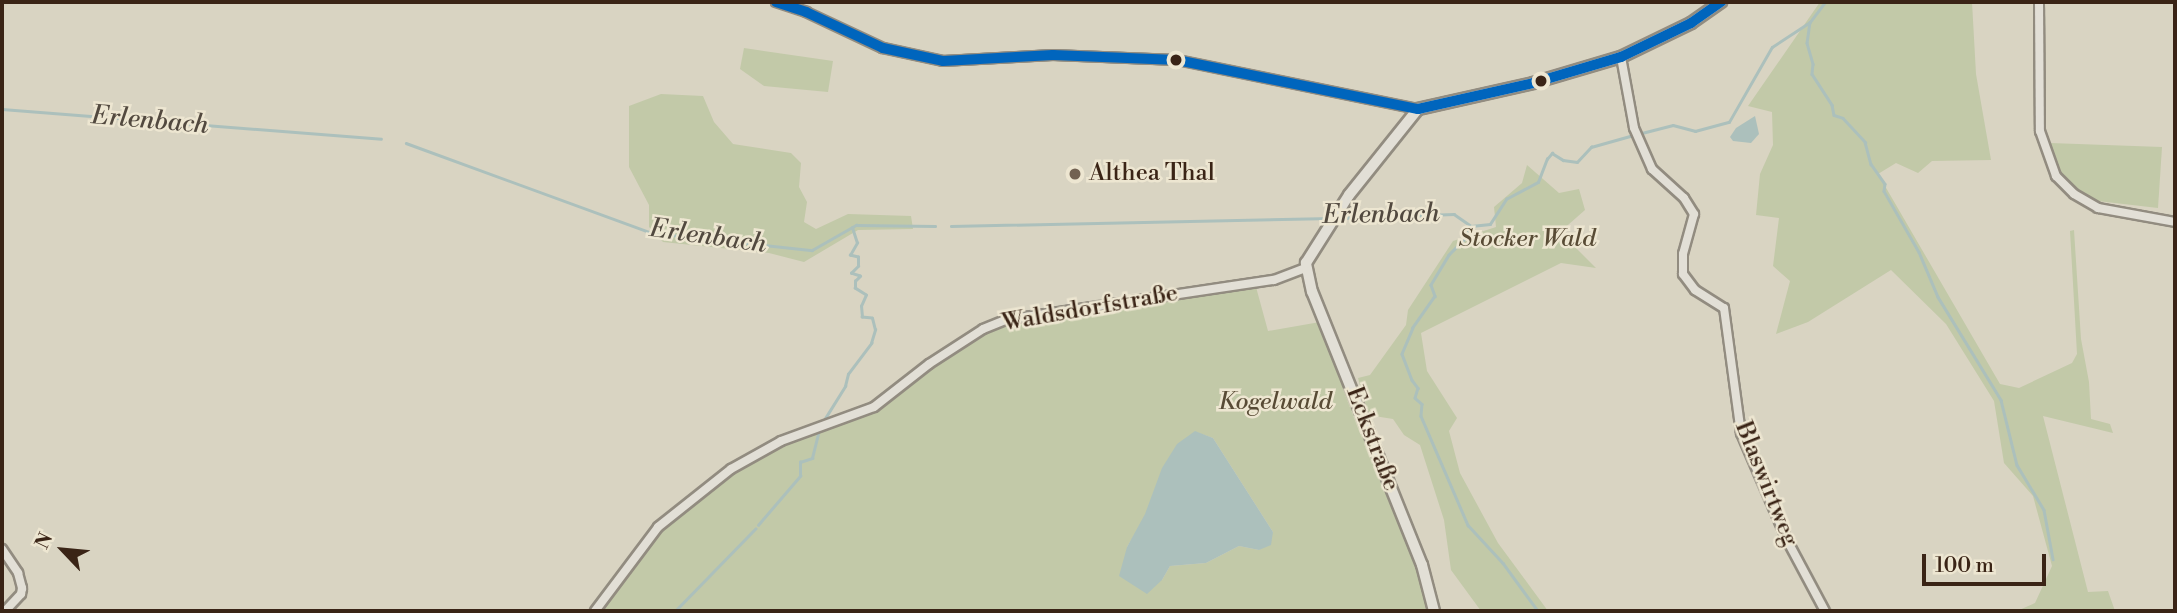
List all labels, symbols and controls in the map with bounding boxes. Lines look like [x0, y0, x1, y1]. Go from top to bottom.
unlabelled marker [1169, 53, 1183, 67]
unlabelled marker [1534, 74, 1548, 88]
water label: Erlenbach [90, 100, 210, 142]
place label: Althea Thal [1089, 160, 1215, 188]
marker: Althea Thal [1067, 166, 1083, 182]
water label: Erlenbach [1322, 198, 1440, 232]
water label: Erlenbach [648, 213, 768, 261]
park label: Stocker Wald [1458, 226, 1596, 254]
street label: Waldsdorfstraße [1000, 279, 1180, 339]
street label: Eckstraße [1339, 383, 1405, 495]
park label: Kogelwald [1218, 389, 1332, 417]
street label: Blaswirtweg [1728, 417, 1804, 551]
north arrow [28, 515, 98, 585]
text: N [30, 529, 58, 553]
scale bar [1925, 540, 2049, 584]
text: 100 m [1935, 553, 1994, 579]

